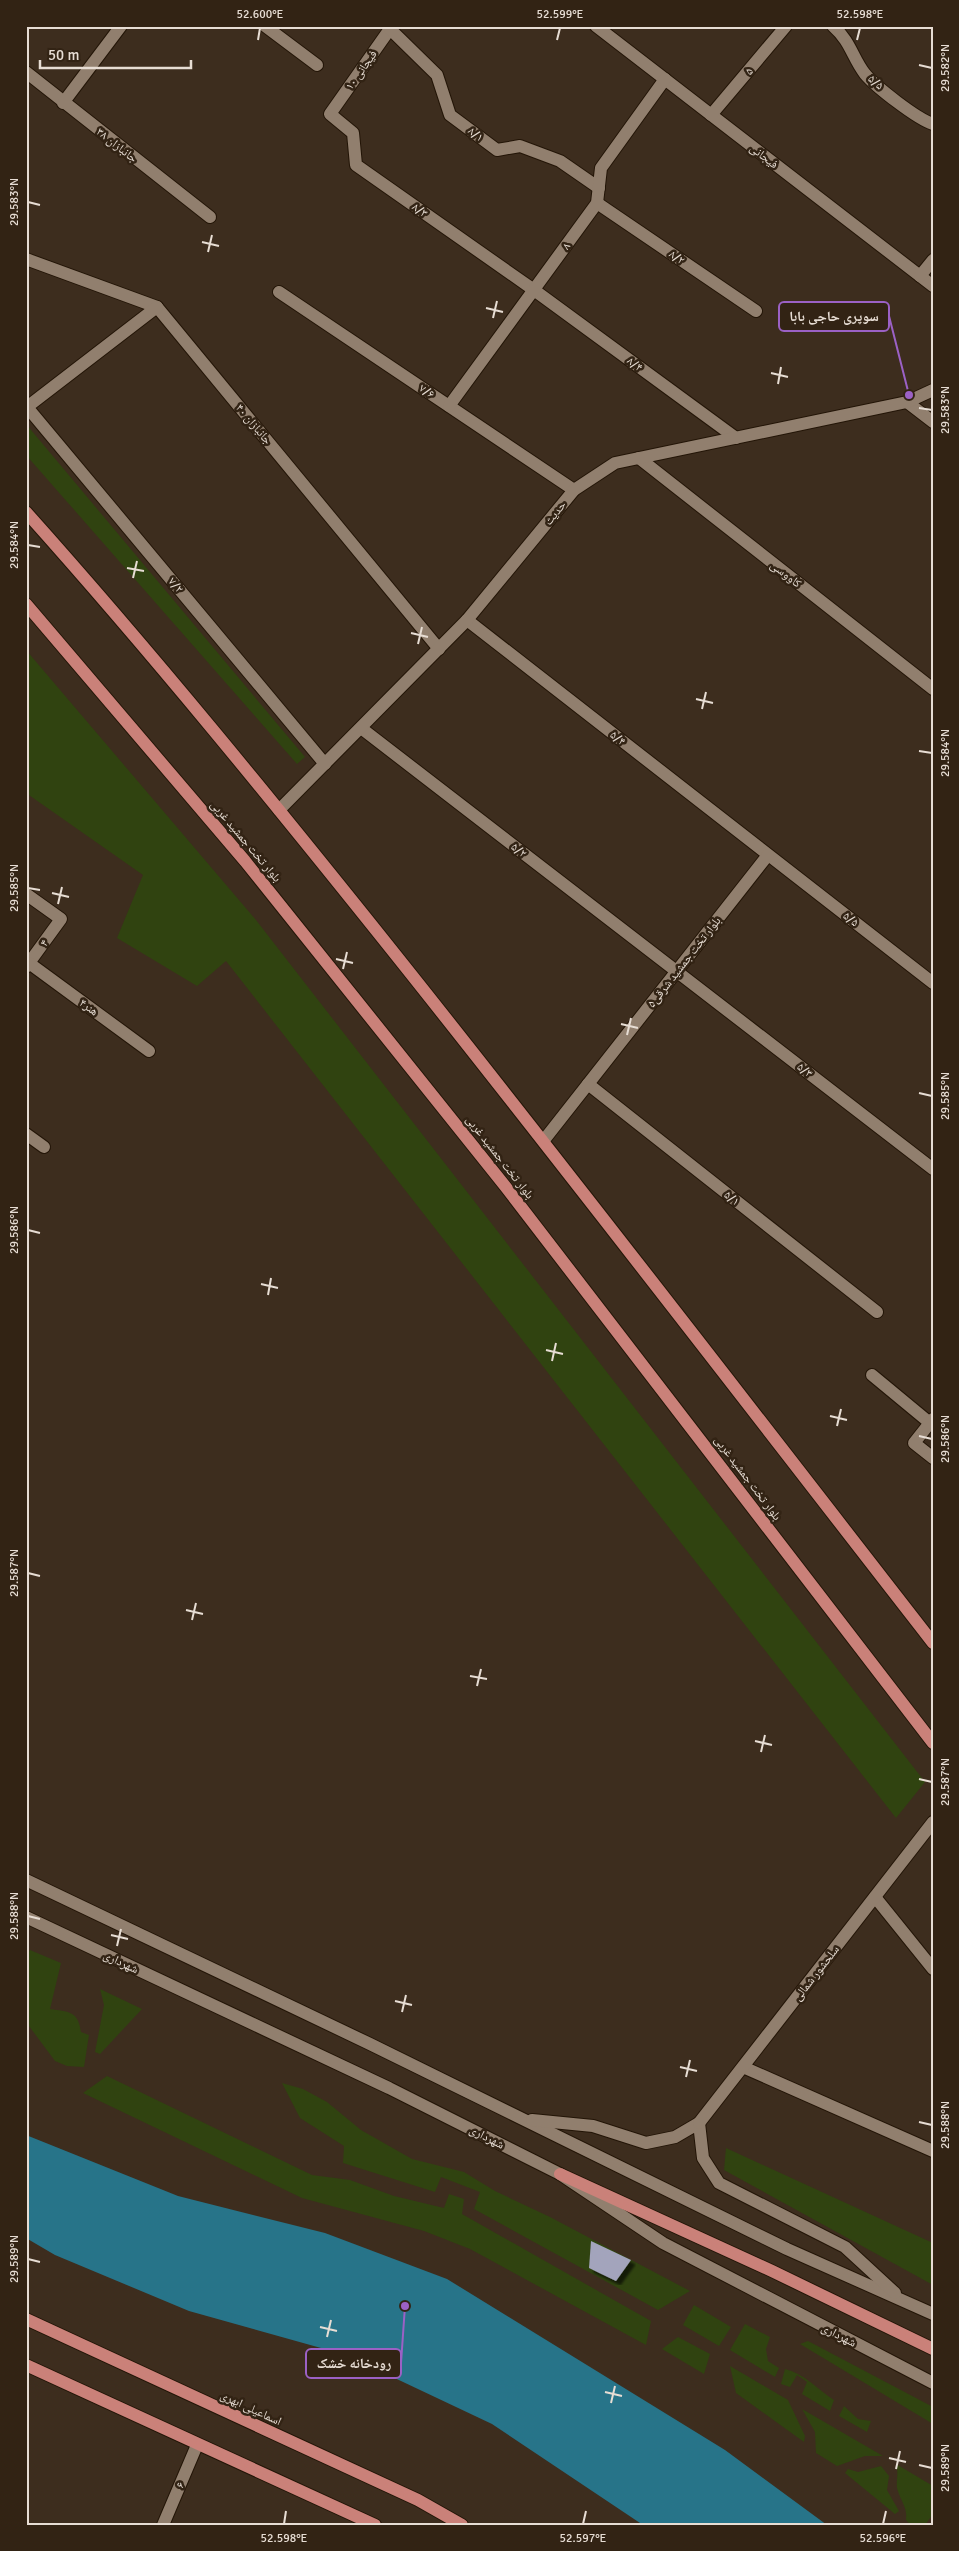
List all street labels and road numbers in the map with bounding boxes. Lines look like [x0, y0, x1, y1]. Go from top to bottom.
street label: فیجانی ۱۰ [342, 47, 381, 93]
street label: ۵ [742, 64, 757, 78]
street label: ۵/۵ [865, 72, 887, 93]
street label: ۸/۱ [465, 124, 487, 145]
street label: ۳۸ جانبازان [93, 125, 141, 166]
street label: فیجانی [746, 141, 781, 172]
street label: ۸/۳ [409, 200, 431, 221]
street label: ۸ [559, 239, 574, 253]
street label: ۸/۲ [666, 247, 687, 268]
street label: ۸/۴ [624, 354, 646, 375]
street label: ۷/۶ [416, 381, 437, 402]
street label: ۴۰ جانبازان [232, 401, 275, 448]
street label: حدیث [541, 498, 570, 529]
street label: کاووسی [767, 558, 804, 591]
street label: ۷/۲ [165, 574, 186, 596]
street label: ۵/۴ [607, 728, 629, 749]
street label: بلوار تخت جمشید غربی [207, 797, 284, 885]
street label: ۵/۲ [508, 840, 530, 861]
street label: ۵/۵ [840, 909, 862, 930]
street label: بلوار تخت جمشید شرقی۵ [644, 914, 725, 1011]
street label: ۴ [37, 937, 52, 950]
street label: هنر۴ [76, 996, 101, 1019]
street label: ۵/۳ [794, 1060, 816, 1081]
street label: بلوار تخت جمشید غربی [462, 1112, 537, 1202]
street label: ۵/۱ [721, 1188, 743, 1209]
street label: بلوار تخت جمشید غربی [711, 1433, 784, 1524]
street label: سلحشور شمالی [790, 1942, 843, 2004]
street label: شهرداری [101, 1948, 141, 1977]
street label: شهرداری [467, 2122, 507, 2153]
street label: شهرداری [819, 2320, 859, 2351]
street label: اسماعیلی ابهری [218, 2388, 284, 2429]
street label: ۶ [173, 2480, 188, 2491]

